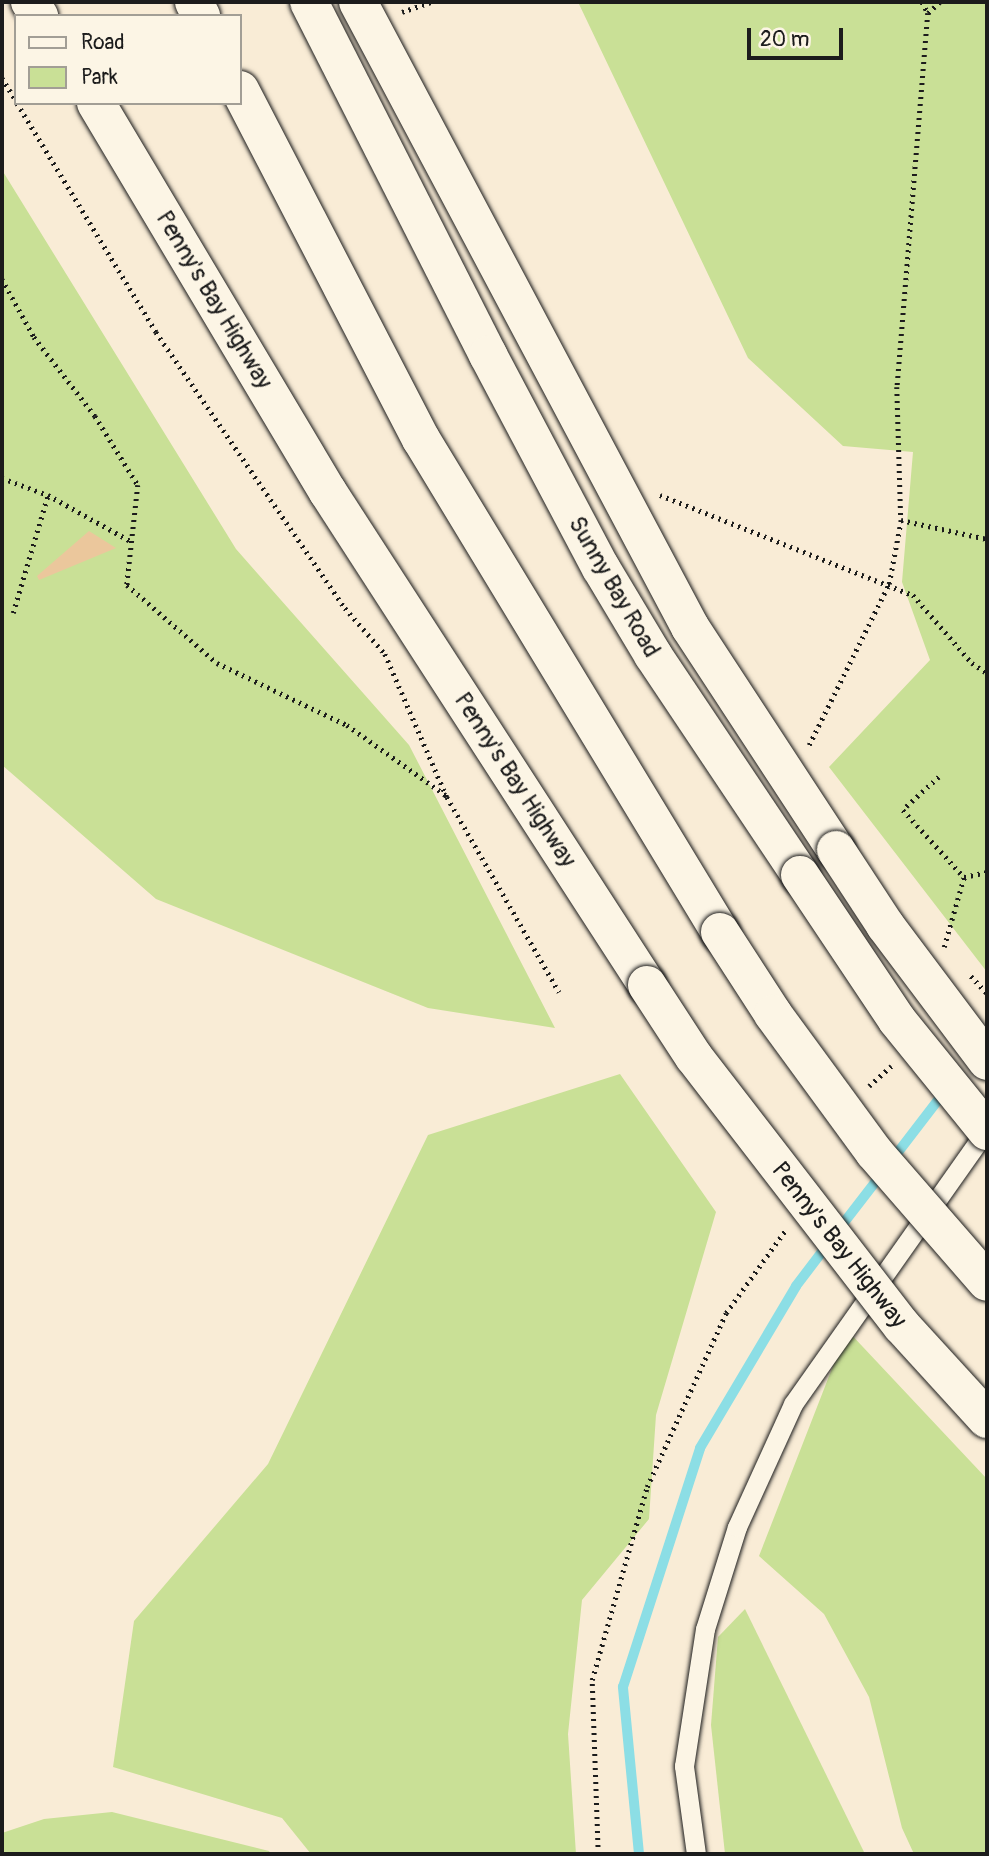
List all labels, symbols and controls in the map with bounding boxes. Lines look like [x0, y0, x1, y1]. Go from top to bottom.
legend [14, 14, 242, 105]
scale bar [751, 14, 847, 58]
text: 20 m [760, 26, 809, 53]
text: Road [81, 29, 125, 56]
text: Park [81, 64, 118, 91]
street label: Penny's Bay Highway [149, 206, 279, 394]
street label: Sunny Bay Road [562, 511, 666, 663]
street label: Penny's Bay Highway [448, 687, 582, 873]
street label: Penny's Bay Highway [765, 1156, 913, 1334]

